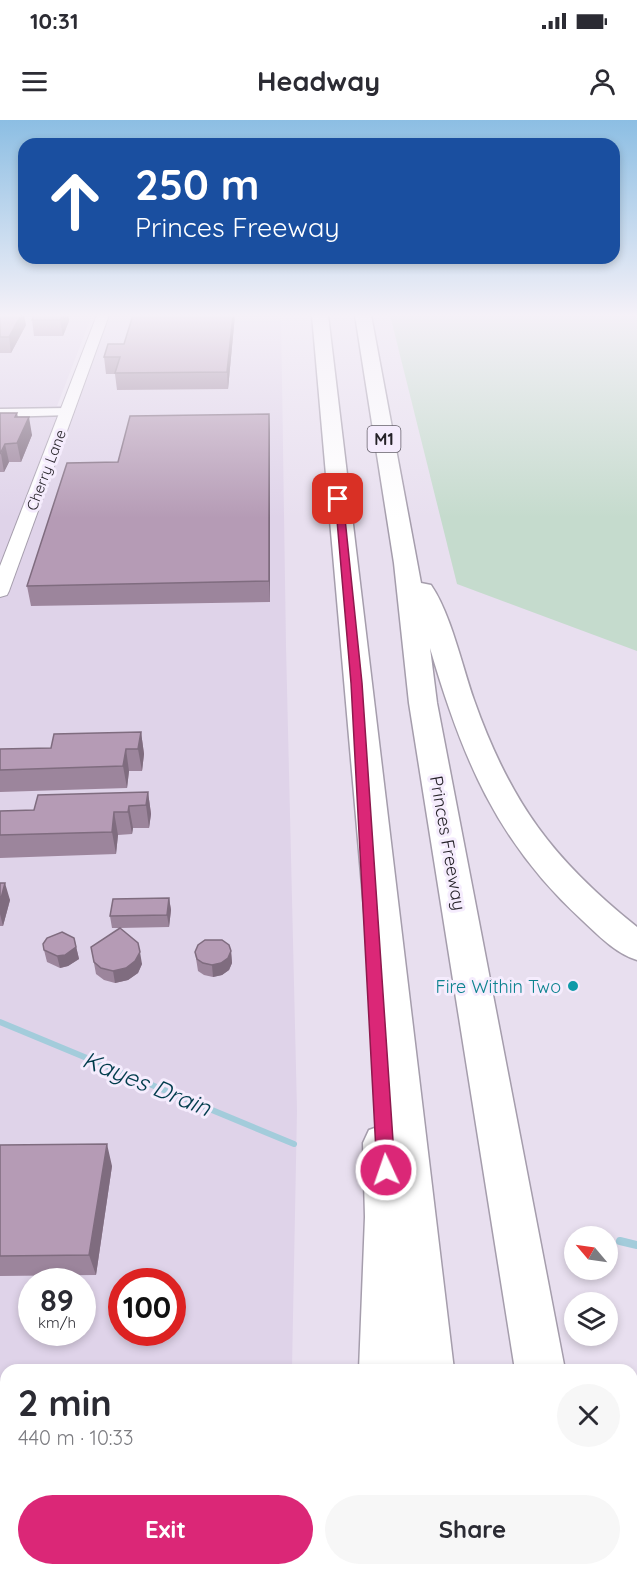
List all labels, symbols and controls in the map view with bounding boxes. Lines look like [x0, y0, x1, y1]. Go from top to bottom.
text: 10:31 [30, 7, 78, 35]
text: Headway [257, 64, 380, 98]
icon: menu [18, 65, 51, 98]
icon: person [586, 65, 619, 98]
text: 250 m [135, 158, 259, 211]
icon: ahead [36, 162, 114, 240]
text: Princes Freeway [135, 210, 340, 244]
road number: M1 [368, 426, 400, 452]
street label: Cherry Lane [22, 427, 70, 513]
pin [312, 473, 363, 524]
icon: arrive [321, 482, 354, 515]
street label: Princes Freeway [425, 774, 471, 912]
place label: Fire Within Two [435, 975, 561, 998]
marker: Fire Within Two [566, 979, 580, 993]
water label: Kayes Drain [79, 1044, 216, 1123]
position arrow [354, 1138, 418, 1202]
north arrow [564, 1226, 618, 1280]
map controls [564, 1226, 618, 1346]
speed limit sign: 100 [108, 1268, 186, 1346]
text: 89 [40, 1281, 74, 1319]
button: layers [564, 1292, 618, 1346]
text: km/h [38, 1313, 76, 1332]
text: 2 min [18, 1380, 112, 1425]
button: close [557, 1384, 620, 1447]
text: 440 m · 10:33 [18, 1425, 134, 1450]
button: Exit [18, 1495, 313, 1564]
button: Share [325, 1495, 620, 1564]

